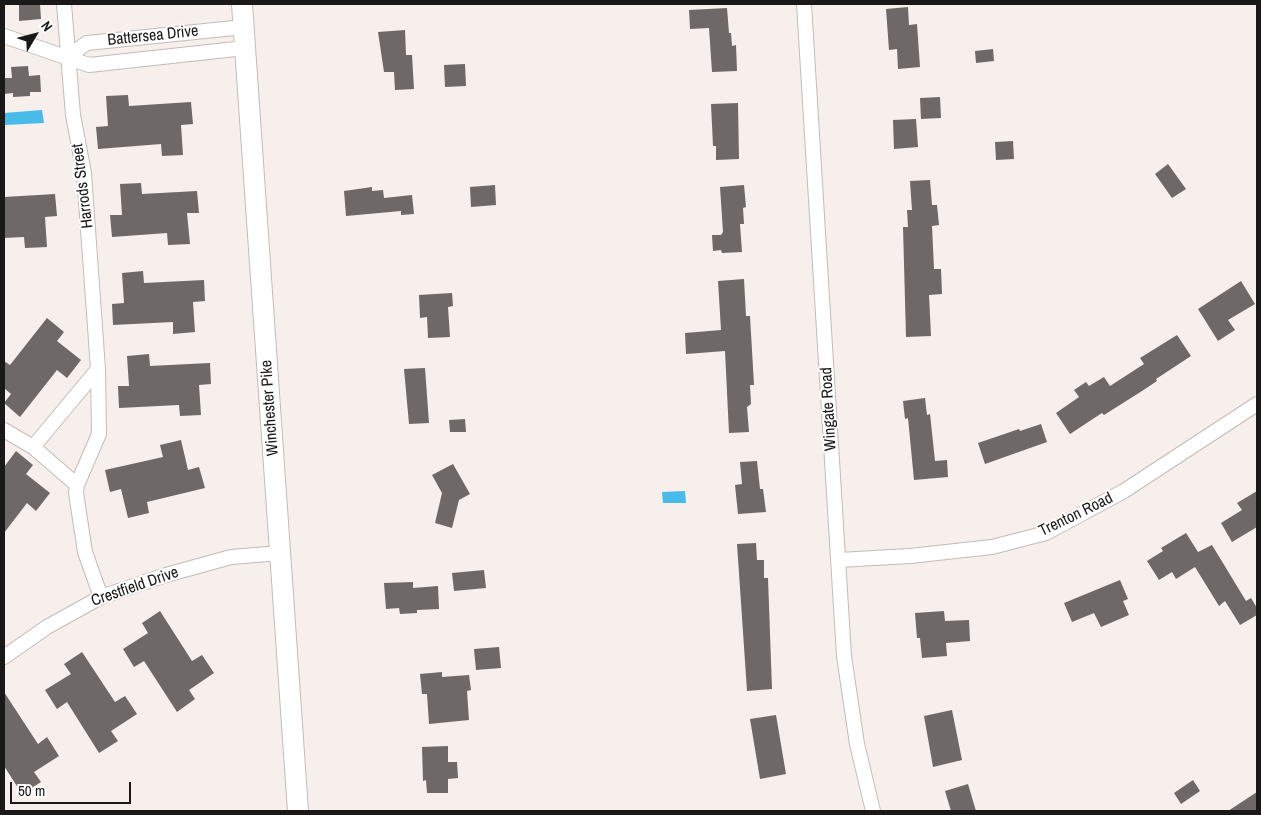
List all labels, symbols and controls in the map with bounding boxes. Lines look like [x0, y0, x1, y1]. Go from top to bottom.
north arrow [10, 10, 60, 60]
text: N [37, 17, 57, 35]
street label: Battersea Drive [107, 22, 199, 50]
street label: Harrods Street [68, 142, 98, 230]
street label: Winchester Pike [257, 359, 283, 457]
street label: Wingate Road [817, 367, 841, 451]
street label: Trenton Road [1036, 489, 1116, 541]
street label: Crestfield Drive [89, 563, 181, 611]
scale bar [12, 772, 134, 804]
text: 50 m [18, 780, 45, 801]

